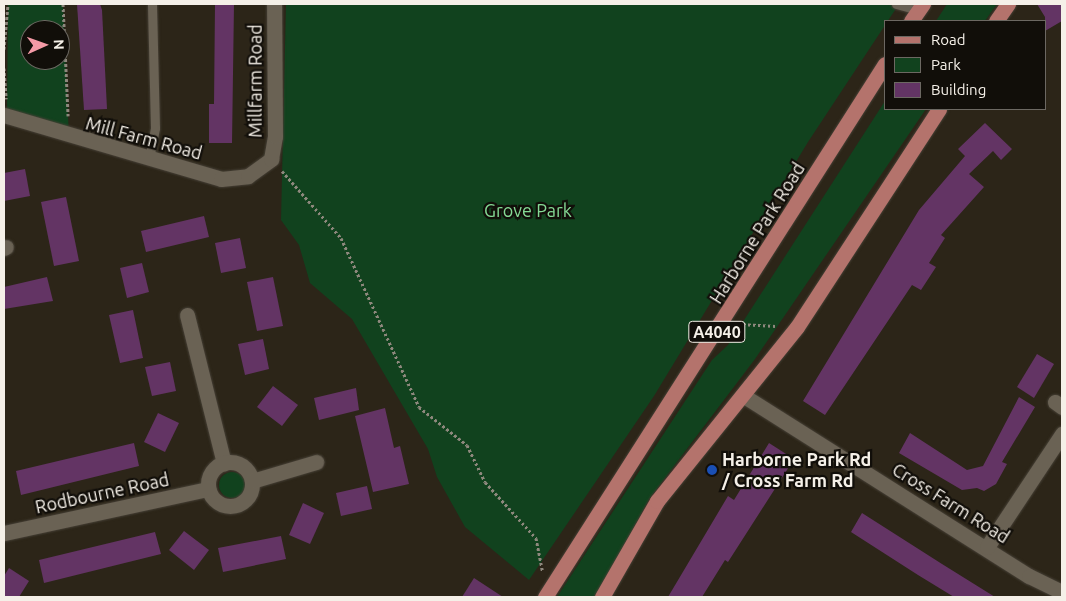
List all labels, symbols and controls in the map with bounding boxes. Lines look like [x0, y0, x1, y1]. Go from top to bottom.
north arrow [20, 20, 70, 70]
legend [884, 20, 1046, 110]
street label: Millfarm Road [244, 24, 266, 138]
text: Road [931, 31, 966, 48]
text: N [51, 39, 67, 50]
text: Park [931, 56, 961, 73]
text: Building [931, 81, 986, 98]
street label: Mill Farm Road [83, 112, 205, 164]
street label: Harborne Park Road [705, 158, 809, 308]
park label: Grove Park [484, 199, 572, 221]
road number: A4040 [688, 318, 746, 346]
place label: Harborne Park Rd / Cross Farm Rd [722, 449, 871, 492]
street label: Cross Farm Road [888, 458, 1014, 548]
marker: Harborne Park Rd / Cross Farm Rd [706, 464, 718, 476]
street label: Rodbourne Road [33, 468, 171, 518]

